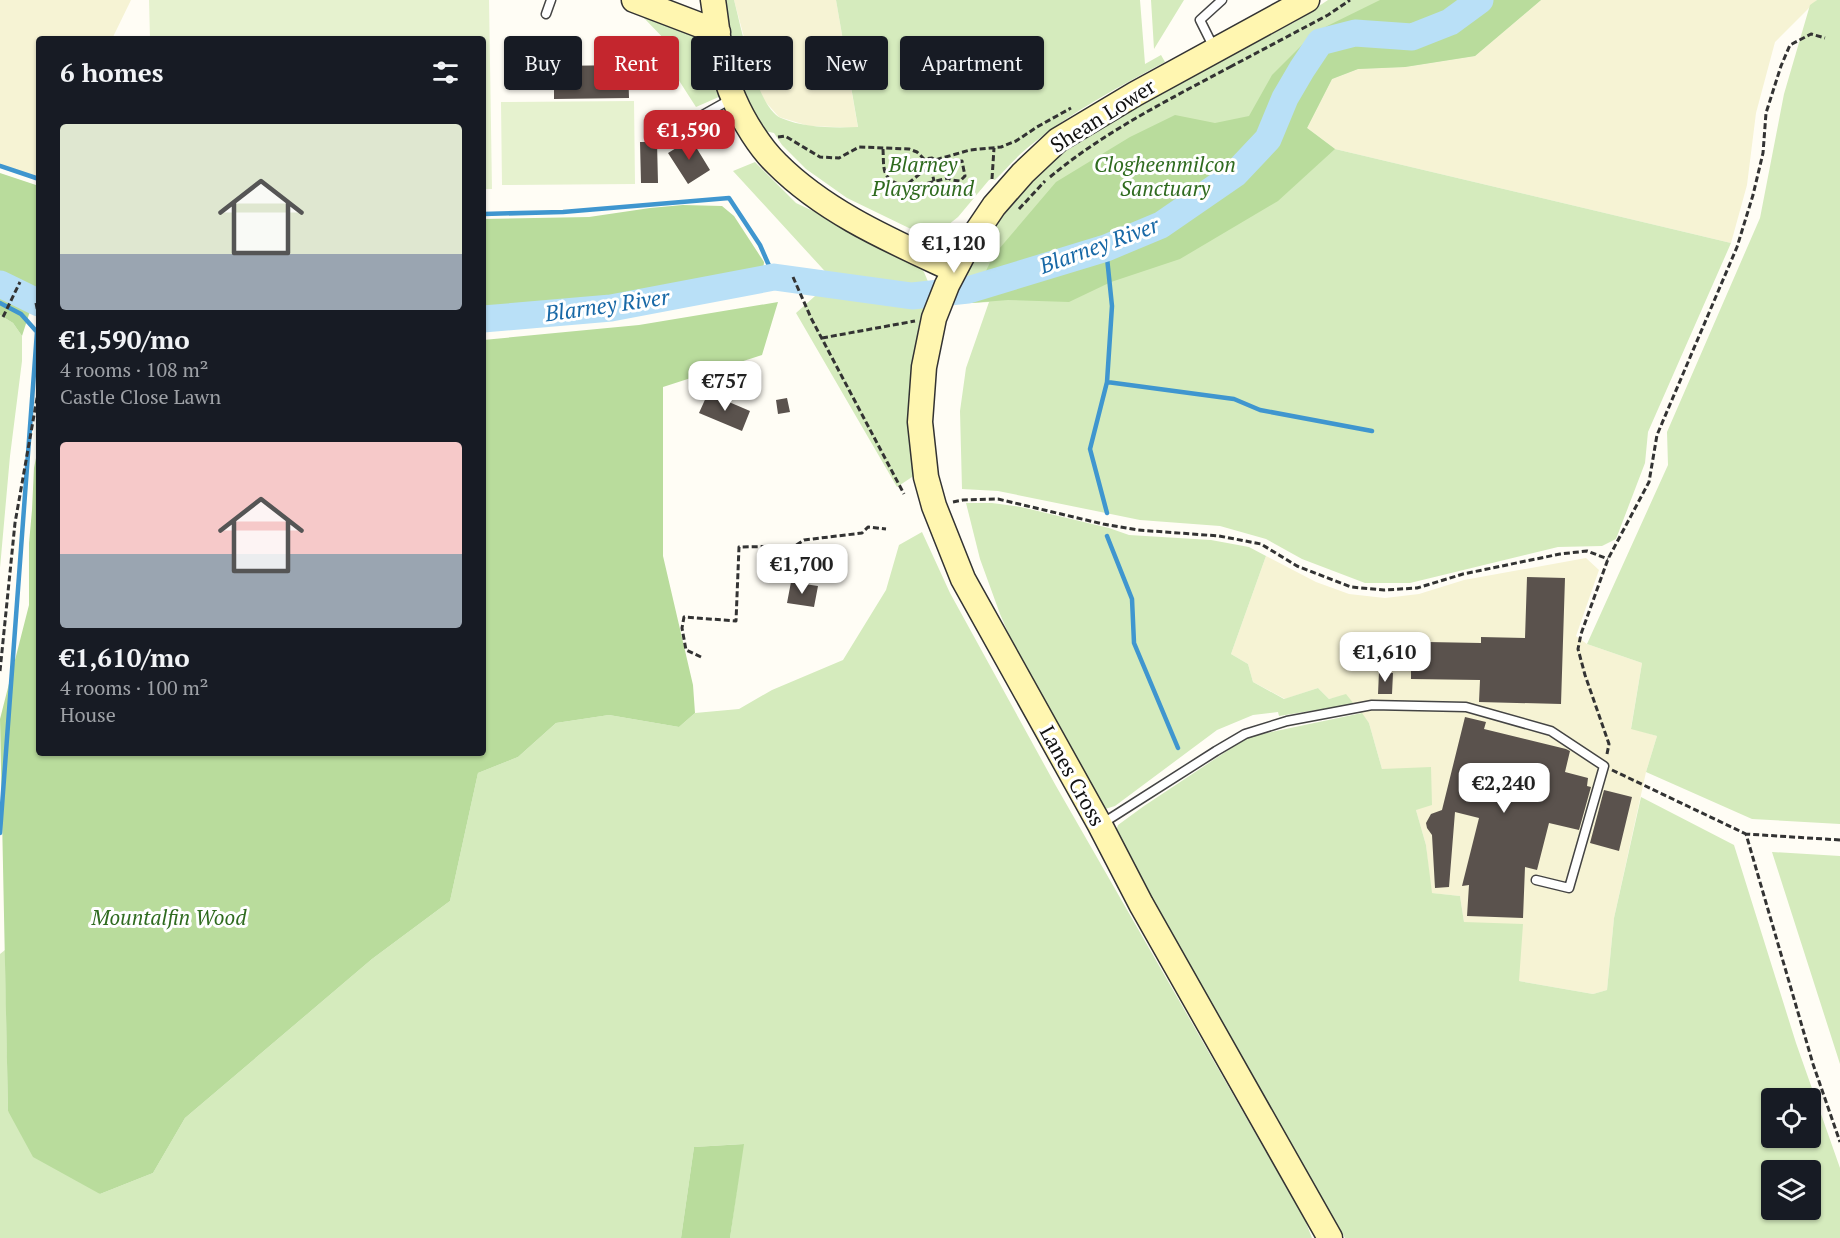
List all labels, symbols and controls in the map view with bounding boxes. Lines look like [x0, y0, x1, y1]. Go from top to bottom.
chip: Buy [504, 36, 582, 90]
chip: Rent [594, 36, 679, 90]
chip: Filters [691, 36, 793, 90]
chip: New [805, 36, 888, 90]
chip: Apartment [900, 36, 1044, 90]
text: 6 homes [60, 55, 164, 89]
icon: filters [429, 56, 462, 89]
street label: Shean Lower [1045, 72, 1160, 159]
pin: €1,590 [640, 110, 738, 161]
text: €1,590 [658, 116, 720, 143]
park label: Blarney Playground [871, 150, 975, 202]
park label: Clogheenmilcon Sanctuary [1094, 150, 1236, 202]
icon: home [207, 163, 315, 271]
water label: Blarney River [1034, 209, 1164, 280]
pin: €1,120 [905, 223, 1003, 274]
text: €1,120 [923, 229, 985, 256]
water label: Blarney River [542, 281, 672, 328]
text: €1,590/mo [60, 322, 190, 356]
text: 4 rooms · 108 m² [60, 356, 208, 383]
pin: €757 [689, 361, 761, 412]
text: €757 [702, 367, 748, 394]
text: Castle Close Lawn [60, 383, 221, 410]
icon: home [207, 481, 315, 589]
pin: €1,700 [753, 544, 851, 595]
text: €1,700 [771, 550, 833, 577]
pin: €1,610 [1336, 632, 1434, 683]
text: €1,610 [1354, 638, 1416, 665]
text: €1,610/mo [60, 640, 190, 674]
text: 4 rooms · 100 m² [60, 674, 208, 701]
text: House [60, 701, 116, 728]
street label: Lanes Cross [1034, 720, 1112, 831]
pin: €2,240 [1455, 763, 1553, 814]
text: €2,240 [1473, 769, 1535, 796]
park label: Mountalfin Wood [91, 903, 247, 931]
map controls [1761, 1088, 1821, 1220]
button: locate [1761, 1088, 1821, 1148]
button: layers [1761, 1160, 1821, 1220]

